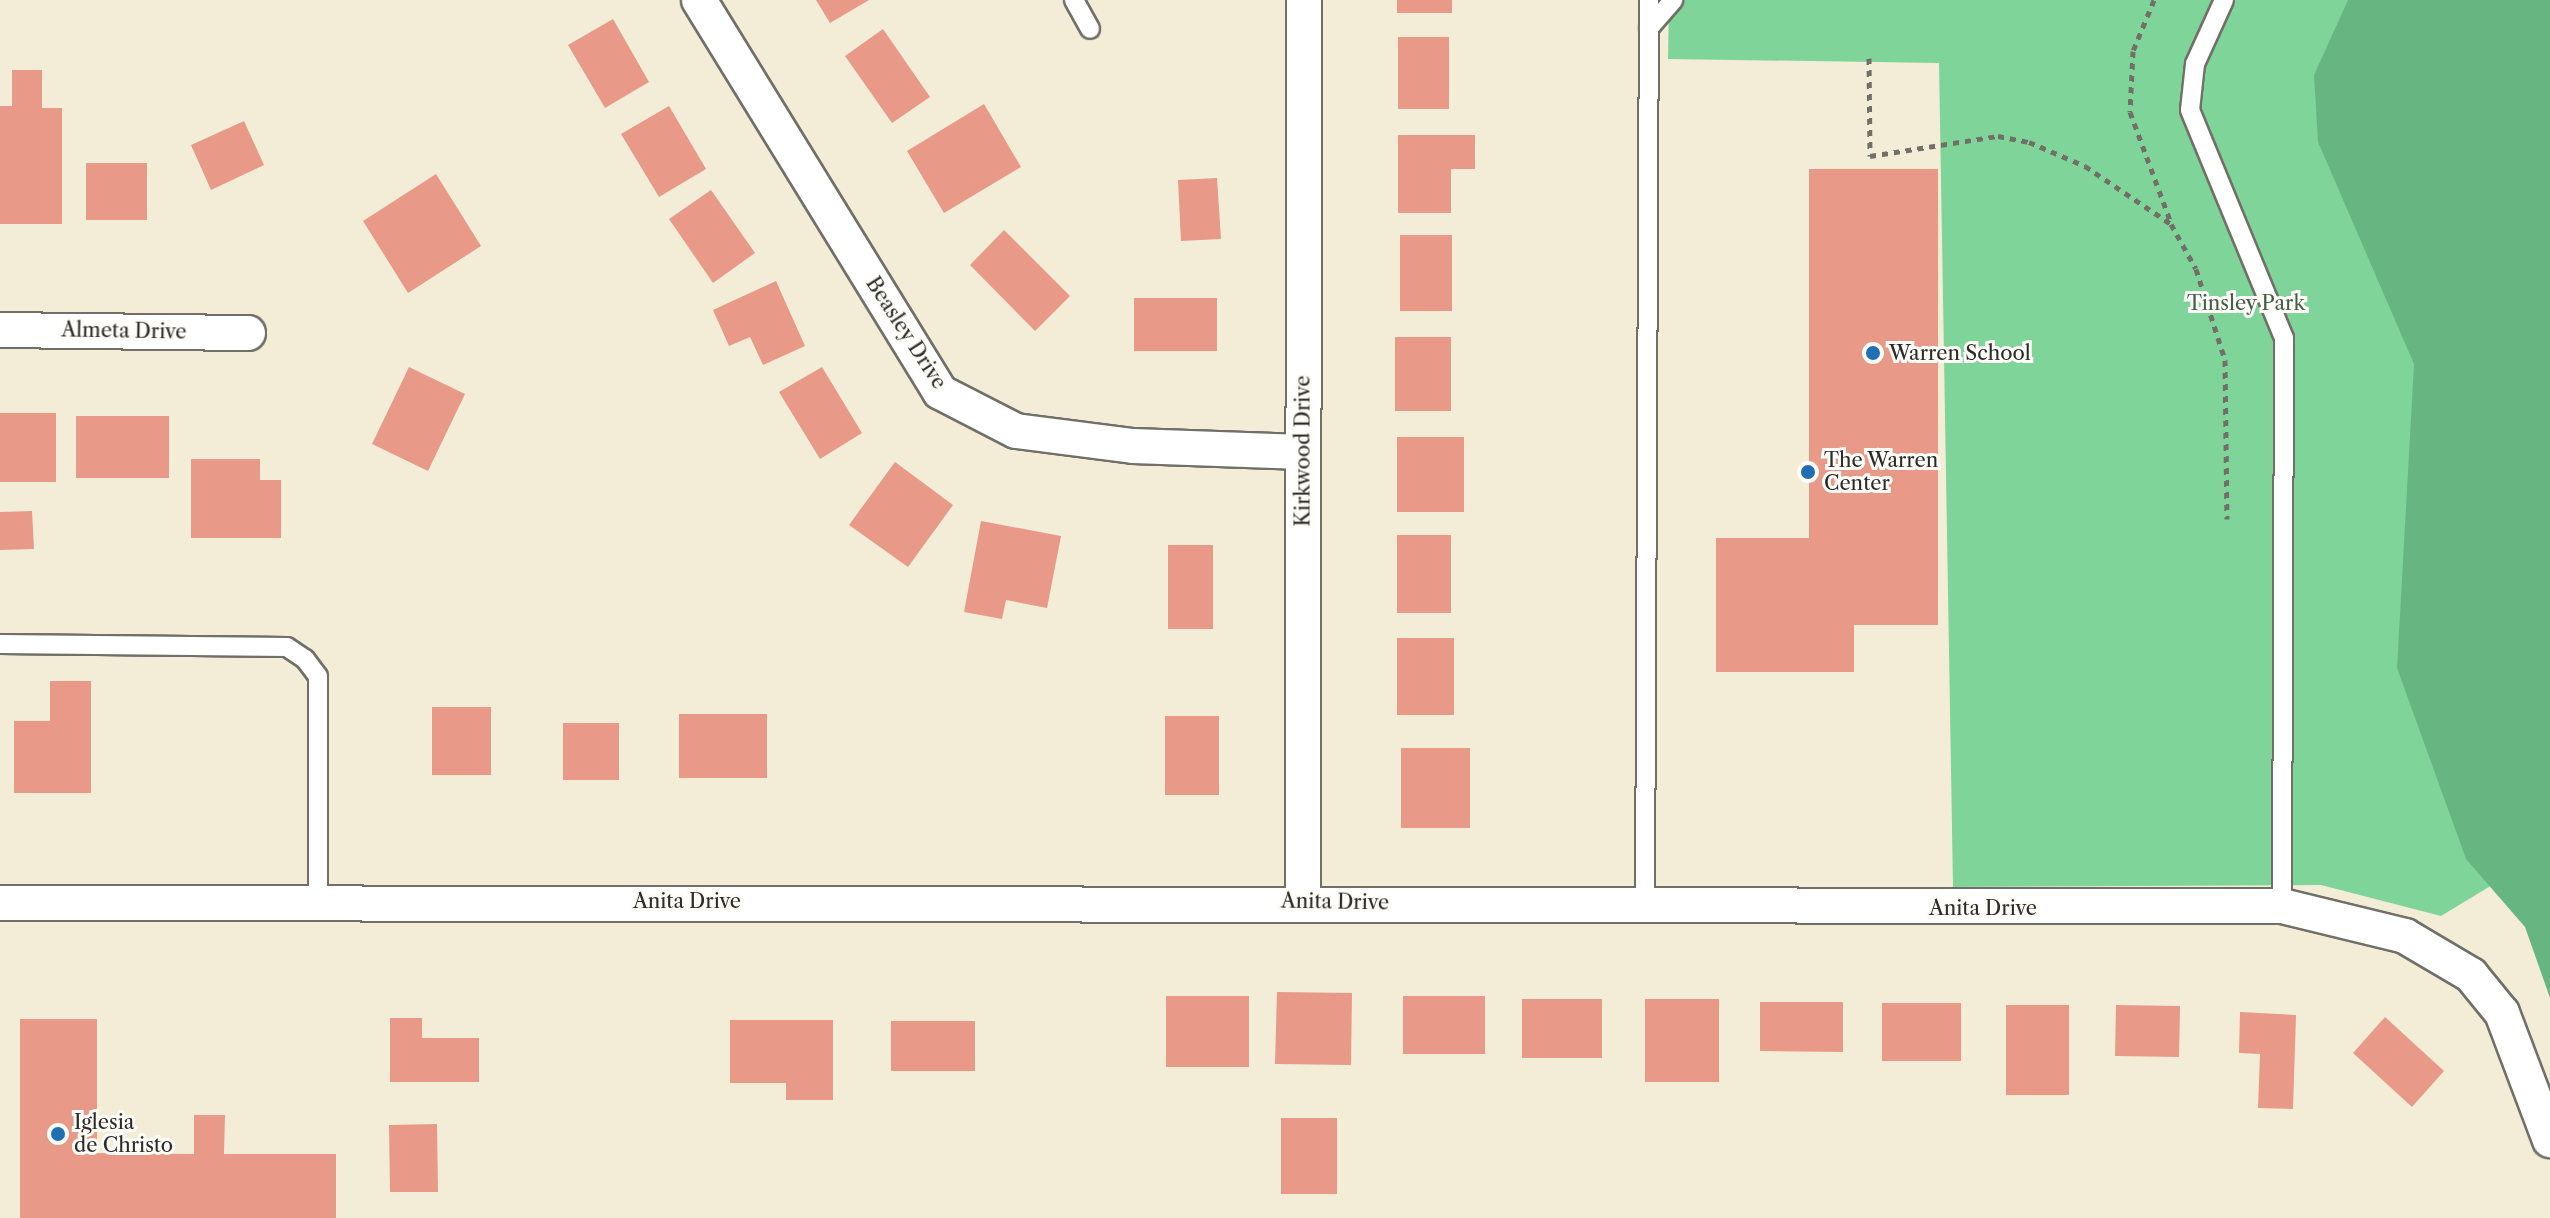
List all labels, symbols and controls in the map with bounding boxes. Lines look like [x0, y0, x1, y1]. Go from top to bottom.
street label: Beasley Drive [861, 272, 951, 394]
park label: Tinsley Park [2187, 291, 2305, 315]
street label: Almeta Drive [61, 318, 187, 344]
place label: Warren School [1889, 341, 2031, 365]
marker: Warren School [1864, 344, 1882, 362]
street label: Kirkwood Drive [1291, 375, 1315, 527]
place label: The Warren Center [1824, 448, 1939, 495]
marker: The Warren Center [1799, 463, 1817, 481]
street label: Anita Drive [633, 889, 741, 913]
street label: Anita Drive [1281, 889, 1389, 915]
street label: Anita Drive [1929, 896, 2037, 920]
place label: Iglesia de Christo [74, 1110, 173, 1157]
marker: Iglesia de Christo [49, 1125, 67, 1143]

